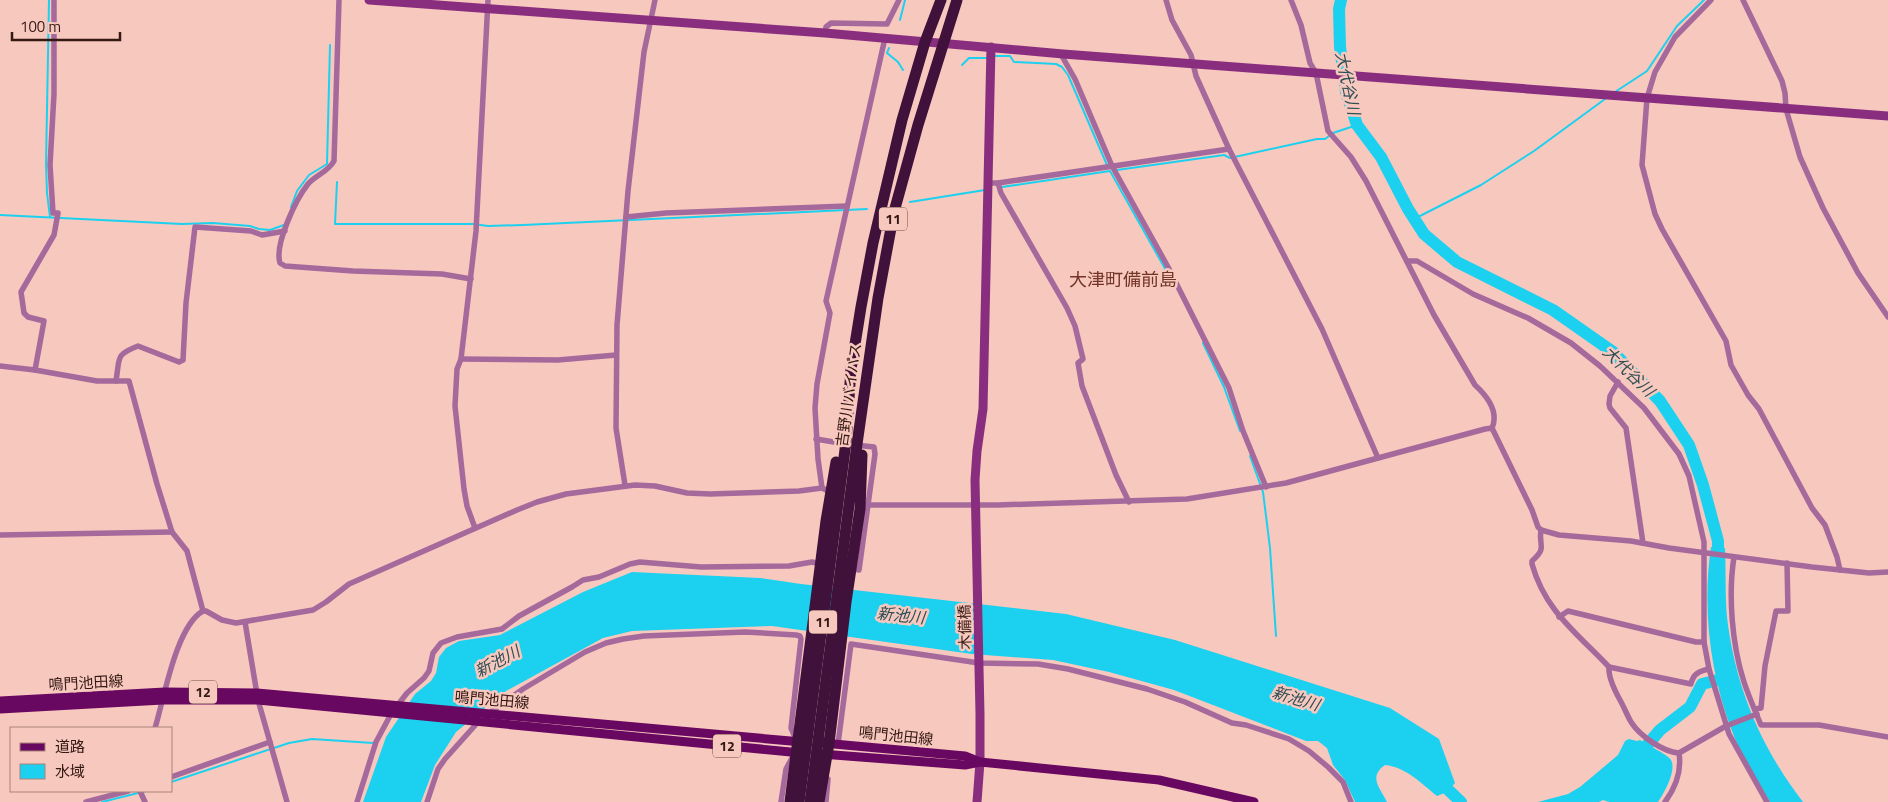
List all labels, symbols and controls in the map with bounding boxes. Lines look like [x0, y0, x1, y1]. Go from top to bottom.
scale bar [12, 10, 120, 42]
text: 100 m [20, 15, 61, 38]
water label: 大代谷川 [1330, 49, 1367, 119]
road number: 11 [879, 208, 907, 230]
district label: 大津町備前島 [1069, 266, 1177, 293]
water label: 大代谷川 [1598, 340, 1662, 403]
street label: 吉野川バイパス [830, 341, 867, 448]
water label: 新池川 [876, 601, 928, 630]
street label: 木備橋 [953, 604, 976, 650]
road number: 11 [809, 610, 837, 634]
water label: 新池川 [470, 638, 526, 683]
street label: 鳴門池田線 [48, 669, 124, 696]
road number: 12 [189, 680, 217, 704]
water label: 新池川 [1270, 680, 1324, 717]
street label: 鳴門池田線 [454, 685, 530, 714]
street label: 鳴門池田線 [858, 720, 935, 751]
legend [10, 727, 172, 792]
road number: 12 [713, 734, 741, 758]
text: 道路 [55, 735, 85, 758]
text: 水域 [55, 760, 85, 783]

